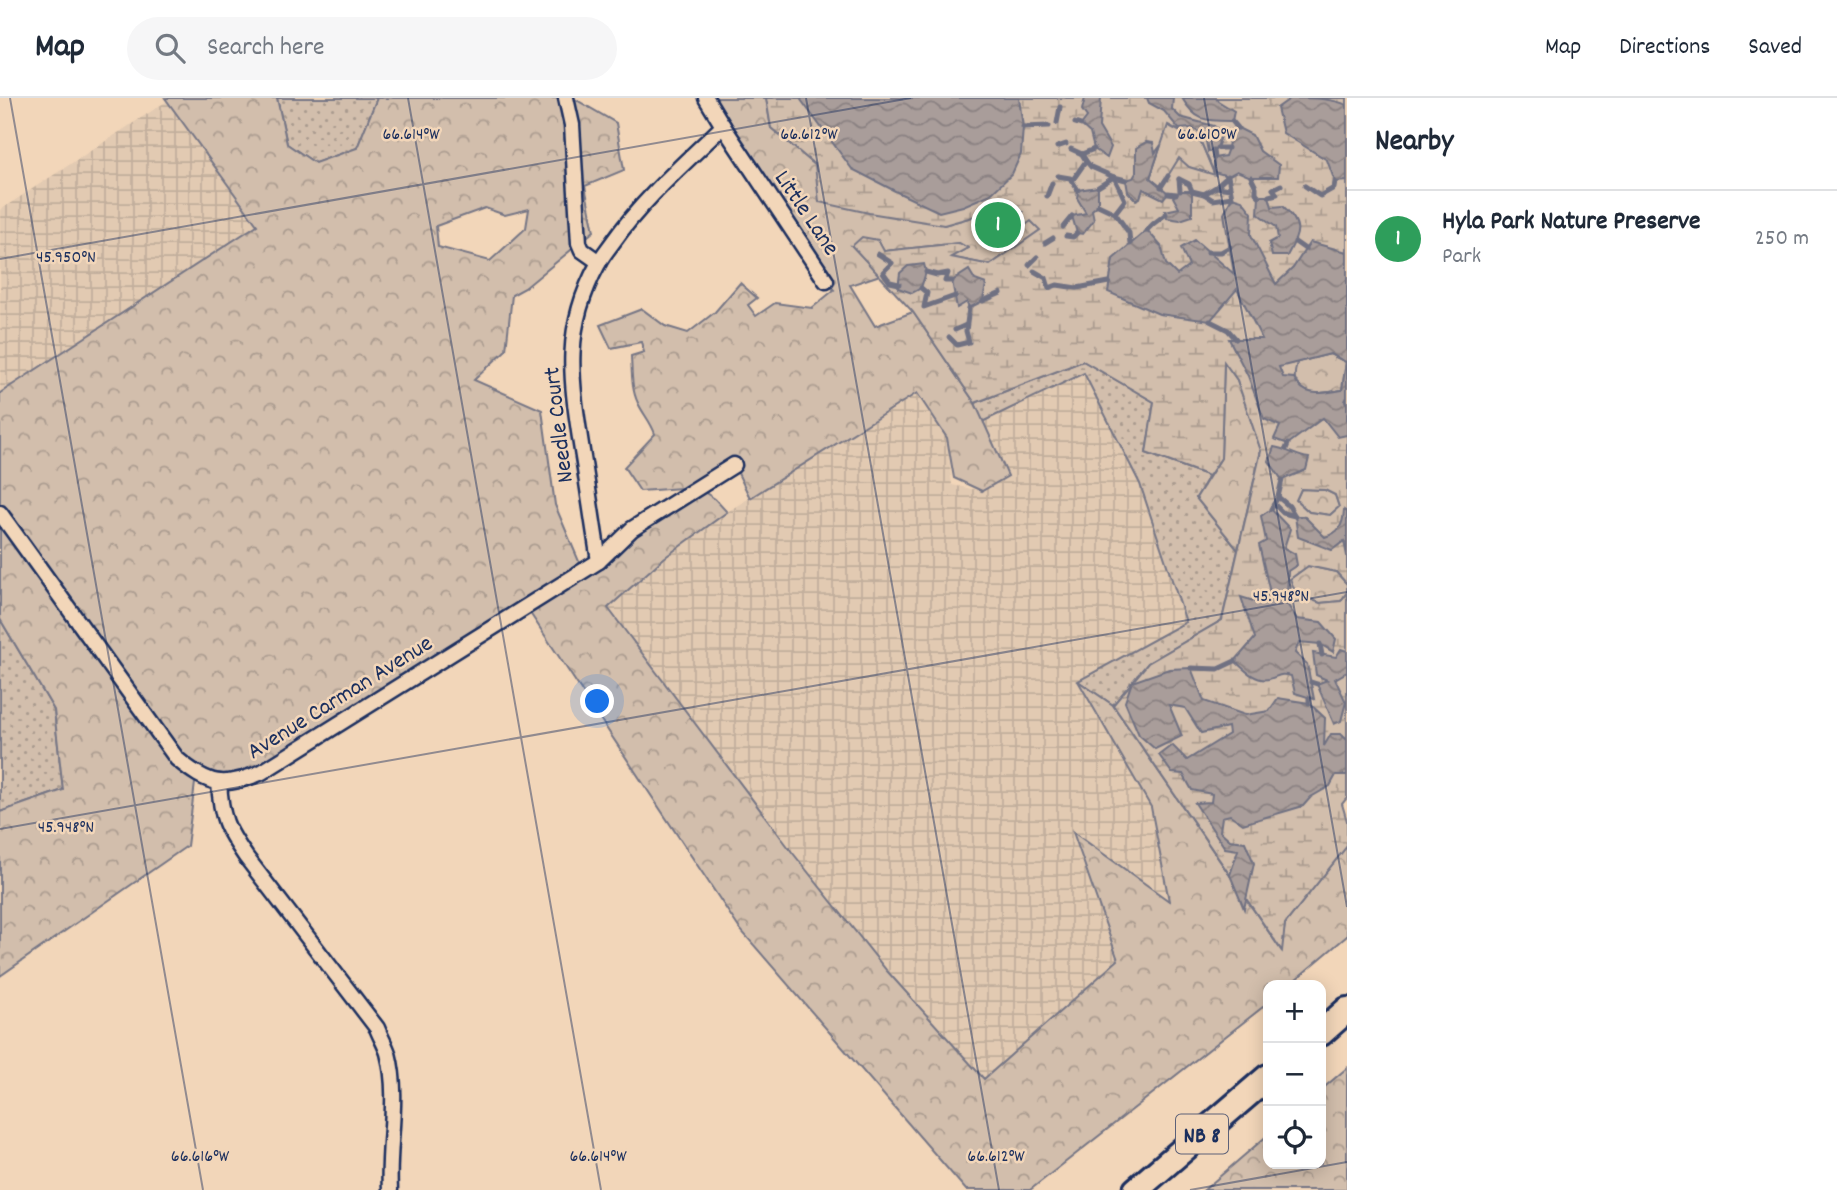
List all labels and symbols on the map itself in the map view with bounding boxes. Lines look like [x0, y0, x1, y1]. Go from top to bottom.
text: 66.614°W [383, 123, 440, 148]
text: 66.612°W [780, 123, 838, 148]
text: 66.610°W [1177, 123, 1237, 148]
street label: Little Lane [764, 164, 847, 263]
pin: 1 [975, 199, 1021, 251]
text: 45.950°N [36, 246, 96, 271]
street label: Needle Court [536, 365, 584, 485]
text: 45.948°N [1253, 585, 1309, 610]
street label: Avenue Carman Avenue [241, 628, 440, 769]
your location [580, 684, 614, 718]
text: 45.948°N [38, 816, 94, 841]
road number: NB 8 [1176, 1114, 1228, 1154]
text: 66.616°W [171, 1145, 230, 1170]
text: 66.614°W [570, 1145, 627, 1170]
text: 66.612°W [967, 1145, 1025, 1170]

